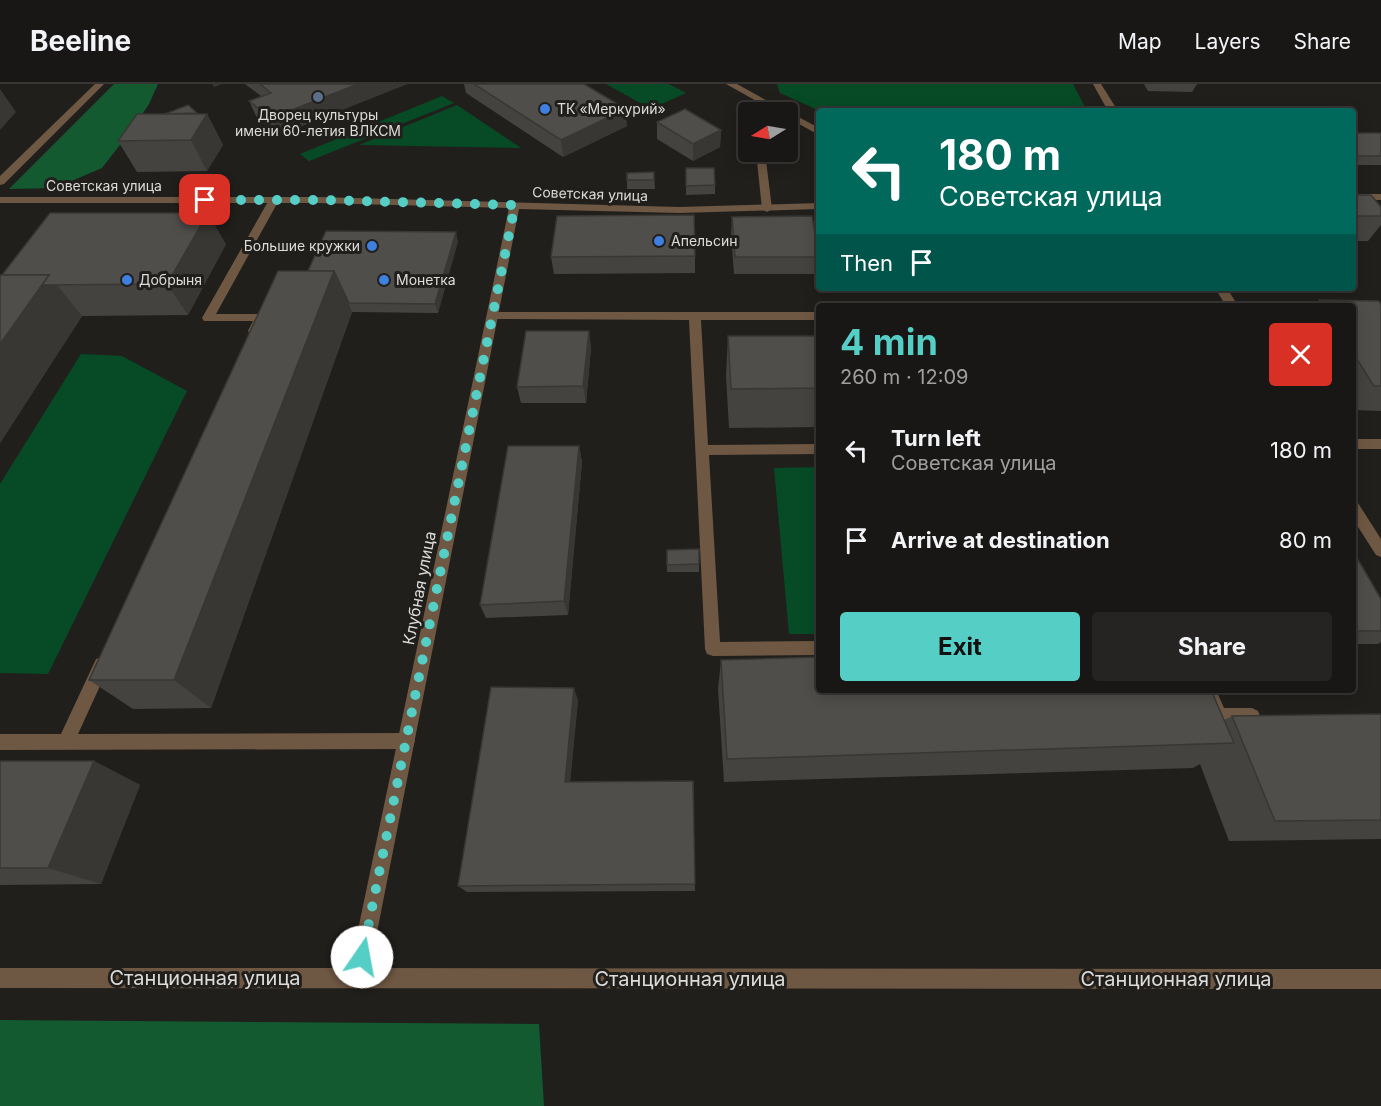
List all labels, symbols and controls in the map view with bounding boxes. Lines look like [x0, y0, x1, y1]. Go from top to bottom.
text: Beeline [30, 24, 131, 58]
text: Map [1118, 29, 1162, 54]
text: Layers [1195, 29, 1261, 54]
text: Share [1294, 29, 1351, 54]
marker: Дворец культуры имени 60-летия ВЛКСМ [311, 90, 325, 104]
place label: ТК «Меркурий» [557, 100, 666, 117]
marker: ТК «Меркурий» [538, 102, 552, 116]
north arrow [738, 102, 798, 162]
map controls [738, 102, 798, 162]
place label: Дворец культуры имени 60-летия ВЛКСМ [235, 106, 401, 139]
text: 180 m [939, 129, 1061, 180]
icon: left [840, 132, 918, 210]
pin [179, 174, 230, 225]
street label: Советская улица [46, 177, 162, 194]
text: Советская улица [939, 180, 1163, 213]
icon: arrive [188, 183, 221, 216]
street label: Советская улица [532, 183, 648, 204]
place label: Апельсин [671, 232, 737, 249]
marker: Апельсин [652, 234, 666, 248]
place label: Большие кружки [244, 237, 360, 254]
marker: Большие кружки [365, 239, 379, 253]
icon: arrive [905, 246, 938, 279]
text: Then [840, 250, 893, 276]
place label: Добрыня [139, 271, 202, 288]
place label: Монетка [396, 271, 456, 288]
marker: Добрыня [120, 273, 134, 287]
marker: Монетка [377, 273, 391, 287]
text: 4 min [840, 320, 938, 364]
button: close [1269, 323, 1332, 386]
text: 260 m · 12:09 [840, 365, 969, 389]
text: Turn left [891, 425, 981, 451]
icon: left [840, 434, 873, 467]
text: 180 m [1270, 437, 1332, 463]
text: Советская улица [891, 451, 1057, 475]
icon: arrive [840, 524, 873, 557]
text: Arrive at destination [891, 527, 1110, 553]
text: 80 m [1279, 527, 1332, 553]
street label: Клубная улица [398, 529, 440, 647]
button: Exit [840, 612, 1080, 681]
button: Share [1092, 612, 1332, 681]
position arrow [330, 925, 394, 989]
street label: Станционная улица [109, 966, 301, 990]
street label: Станционная улица [594, 967, 786, 991]
street label: Станционная улица [1080, 967, 1272, 991]

